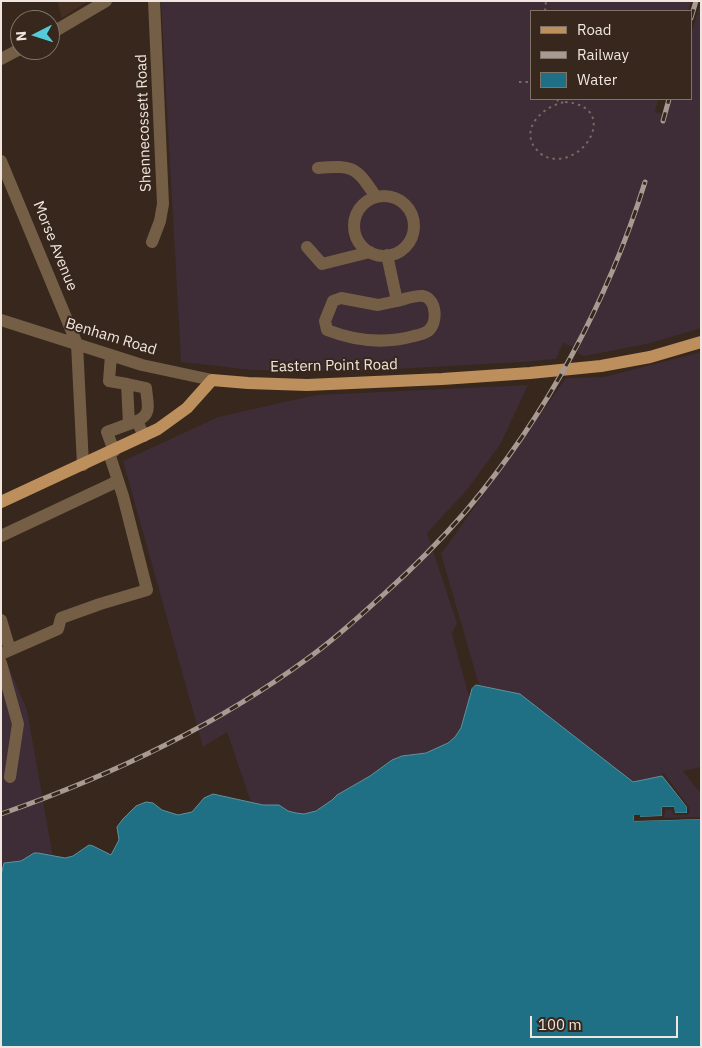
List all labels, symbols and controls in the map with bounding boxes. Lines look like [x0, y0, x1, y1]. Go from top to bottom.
north arrow [10, 10, 60, 60]
legend [530, 10, 692, 100]
text: Road [577, 20, 612, 39]
text: N [12, 30, 30, 42]
text: Railway [577, 45, 629, 64]
street label: Shennecossett Road [133, 54, 155, 192]
text: Water [577, 70, 617, 89]
street label: Morse Avenue [29, 198, 81, 294]
street label: Benham Road [63, 315, 159, 359]
street label: Eastern Point Road [270, 356, 398, 376]
scale bar [532, 1006, 680, 1038]
text: 100 m [538, 1015, 582, 1034]

